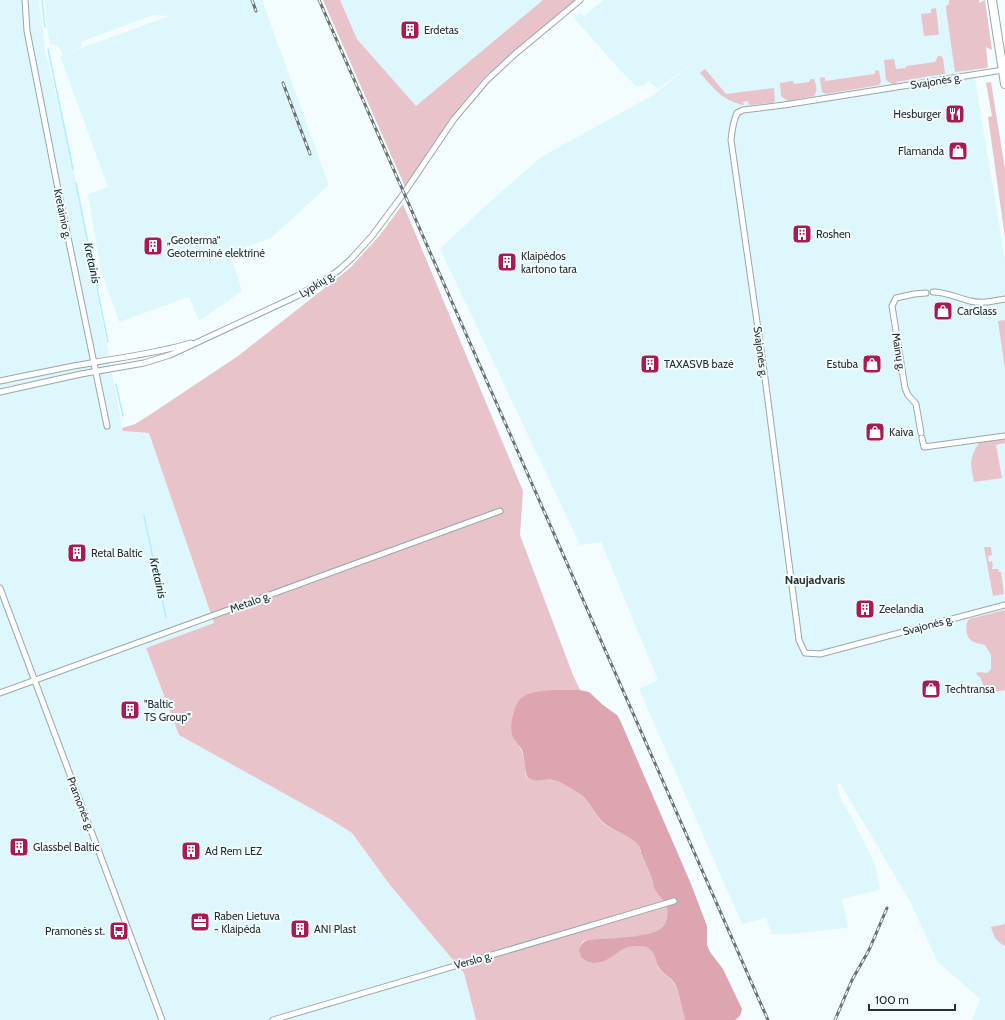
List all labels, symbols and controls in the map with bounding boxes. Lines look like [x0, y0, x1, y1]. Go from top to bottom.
building icon: Erdetas [399, 19, 421, 41]
place label: Erdetas [424, 23, 459, 37]
street label: Svajonės g. [909, 70, 963, 92]
restaurant icon: Hesburger [944, 103, 966, 125]
place label: Hesburger [893, 107, 942, 121]
shop icon: Flamanda [947, 140, 969, 162]
place label: Flamanda [898, 144, 945, 158]
street label: Kretainio g. [51, 187, 75, 241]
building icon: Roshen [791, 223, 813, 245]
place label: Roshen [816, 227, 851, 241]
place label: „Geoterma“ Geoterminė elektrinė [167, 233, 265, 260]
building icon: „Geoterma“ Geoterminė elektrinė [142, 235, 164, 257]
water label: Kretainis [81, 241, 104, 285]
place label: Klaipėdos kartono tara [521, 249, 577, 276]
building icon: Klaipėdos kartono tara [496, 251, 518, 273]
street label: Lypkių g. [296, 268, 338, 300]
shop icon: CarGlass [932, 300, 954, 322]
place label: CarGlass [957, 304, 997, 318]
street label: Svajonės g. [750, 325, 772, 379]
street label: Mainų g. [889, 332, 909, 372]
building icon: TAXASVB bazė [639, 353, 661, 375]
shop icon: Estuba [861, 353, 883, 375]
place label: TAXASVB bazė [664, 357, 734, 371]
place label: Estuba [827, 357, 859, 371]
shop icon: Kaiva [864, 421, 886, 443]
place label: Kaiva [889, 425, 914, 439]
building icon: Retal Baltic [66, 542, 88, 564]
place label: Retal Baltic [91, 546, 143, 560]
water label: Kretainis [146, 556, 171, 600]
district label: Naujadvaris [785, 572, 845, 587]
street label: Metalo g. [228, 588, 272, 616]
building icon: Zeelandia [854, 598, 876, 620]
place label: Zeelandia [879, 602, 924, 616]
street label: Svajonės g. [901, 612, 955, 638]
shop icon: Techtransa [920, 678, 942, 700]
place label: Techtransa [945, 682, 996, 696]
place label: "Baltic TS Group" [144, 697, 191, 724]
building icon: "Baltic TS Group" [119, 699, 141, 721]
street label: Pramonės g. [64, 775, 98, 833]
building icon: Glassbel Baltic [8, 836, 30, 858]
place label: Glassbel Baltic [33, 840, 100, 854]
building icon: Ad Rem LEZ [180, 840, 202, 862]
place label: Ad Rem LEZ [205, 844, 262, 858]
place label: Raben Lietuva - Klaipėda [214, 909, 281, 936]
office icon: Raben Lietuva - Klaipėda [189, 911, 211, 933]
building icon: ANI Plast [289, 918, 311, 940]
bus stop icon: Pramonės st. [108, 920, 130, 942]
place label: ANI Plast [314, 922, 356, 936]
place label: Pramonės st. [45, 924, 105, 938]
street label: Verslo g. [453, 948, 493, 972]
scale bar [869, 986, 955, 1012]
text: 100 m [875, 992, 909, 1007]

